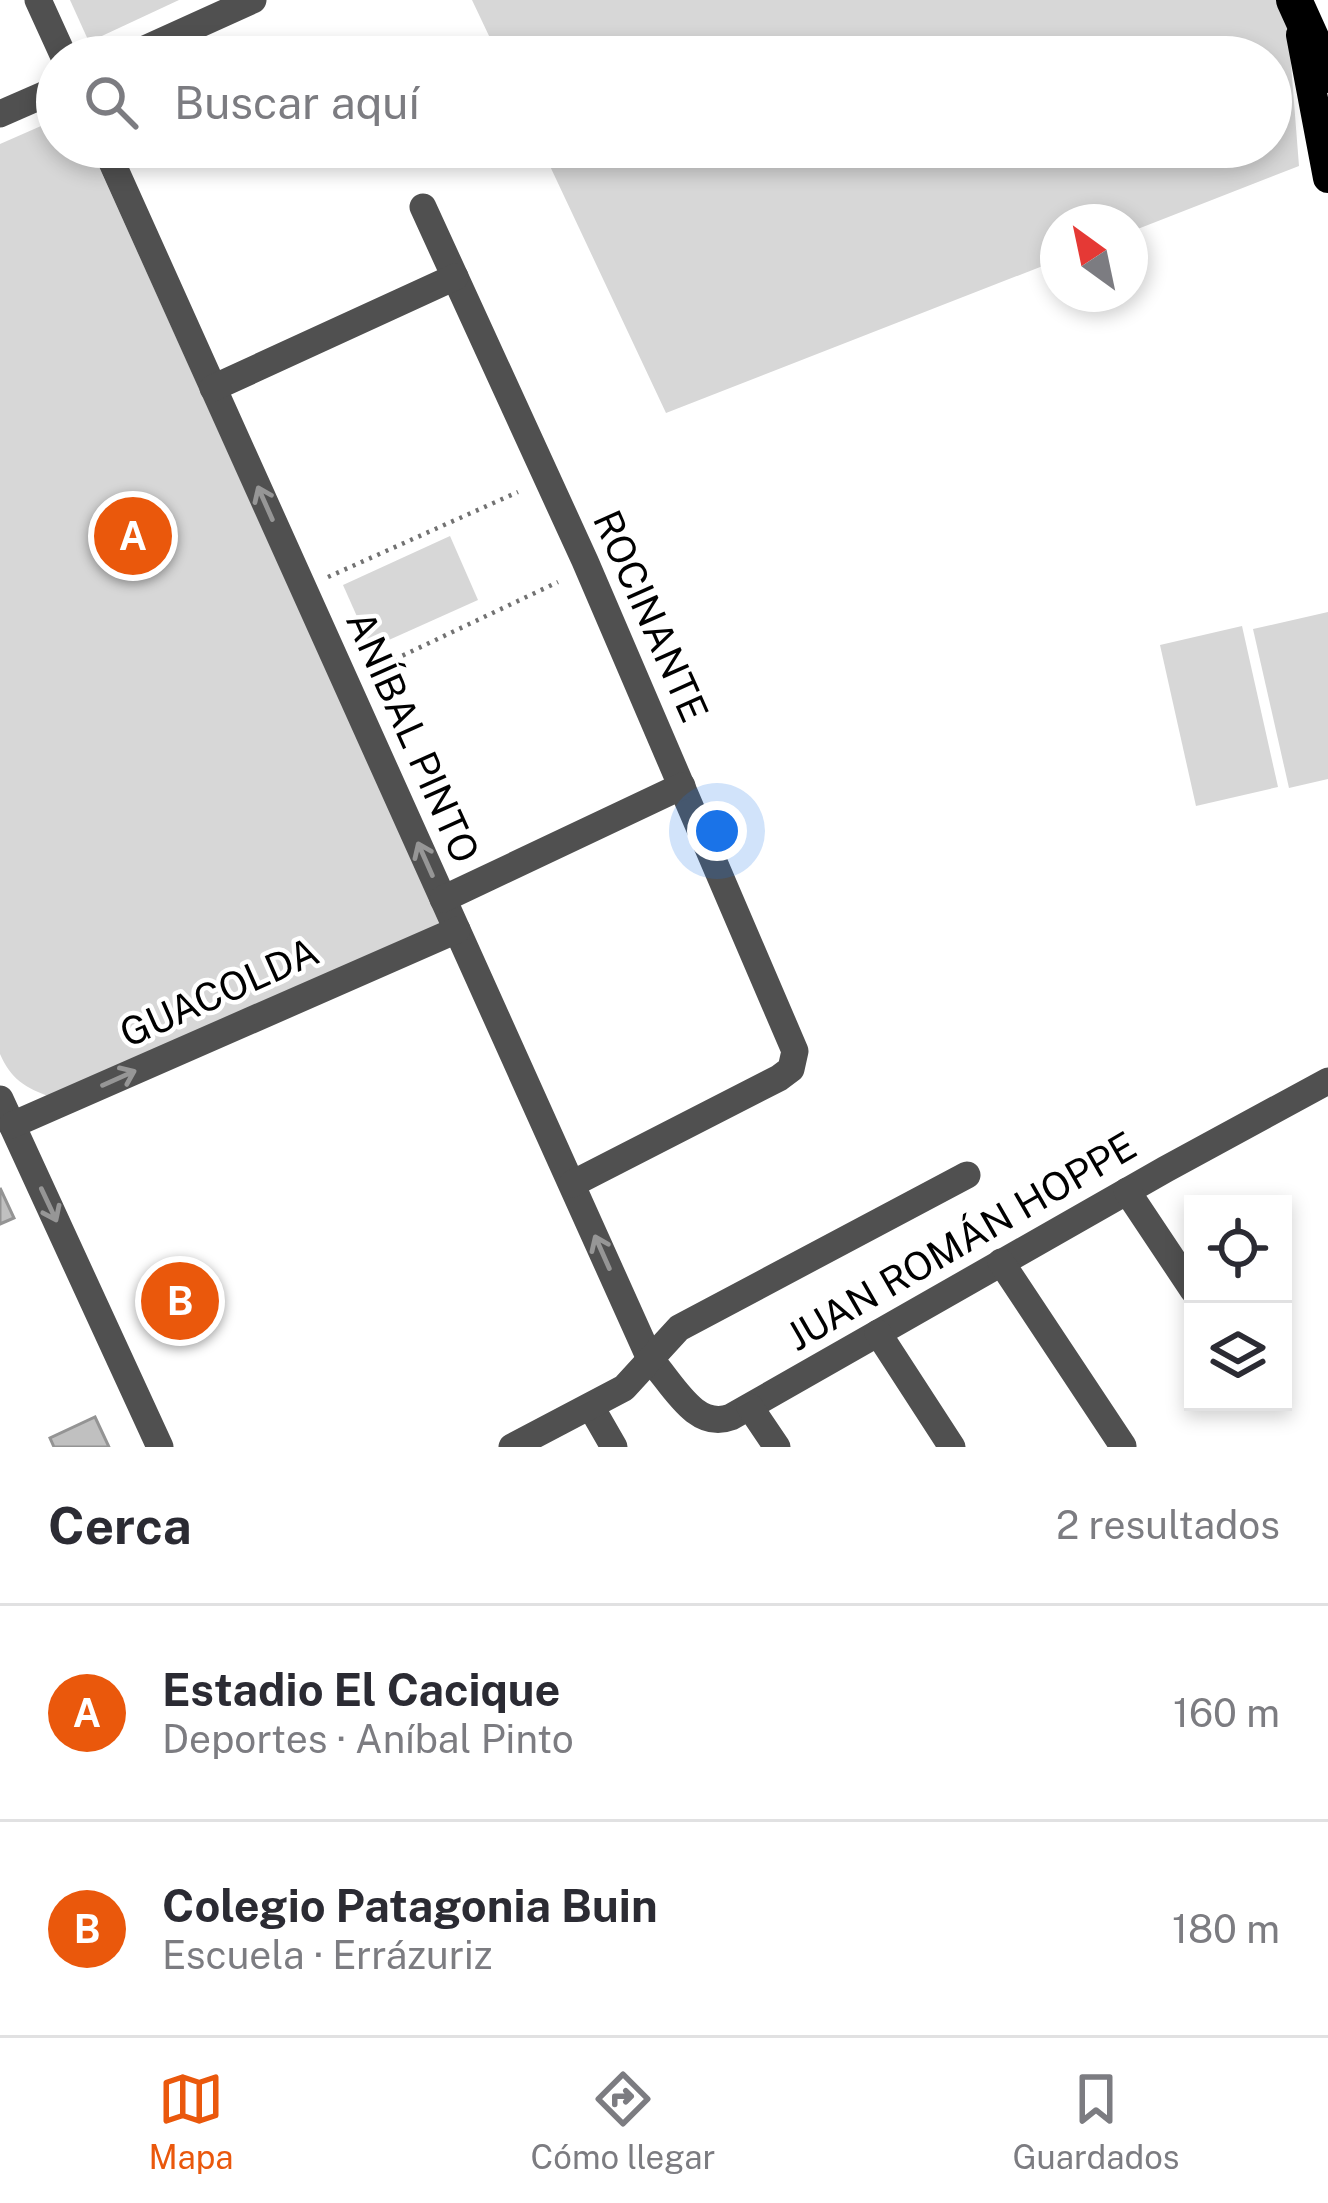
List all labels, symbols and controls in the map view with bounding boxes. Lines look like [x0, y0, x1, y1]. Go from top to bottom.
search box [36, 36, 1292, 168]
icon: search [78, 69, 144, 135]
text: Buscar aquí [174, 76, 420, 129]
north arrow [1040, 204, 1148, 312]
one-way arrow [253, 486, 275, 522]
pin: A [94, 491, 172, 581]
street label: ROCINANTE [584, 503, 718, 729]
street label: ANÍBAL PINTO [337, 604, 489, 870]
your location [687, 801, 747, 861]
one-way arrow [413, 841, 435, 877]
street label: GUACOLDA [113, 928, 325, 1056]
one-way arrow [100, 1066, 136, 1088]
street label: JUAN ROMÁN HOPPE [778, 1122, 1144, 1360]
one-way arrow [39, 1186, 61, 1222]
map controls [1184, 1195, 1292, 1411]
button: locate [1184, 1195, 1292, 1303]
one-way arrow [590, 1235, 612, 1271]
pin: B [141, 1256, 219, 1346]
button: layers [1184, 1303, 1292, 1411]
text: Cerca [48, 1496, 192, 1555]
text: 2 resultados [1056, 1502, 1280, 1548]
text: Estadio El Cacique [162, 1663, 560, 1716]
text: A [73, 1690, 101, 1736]
text: 160 m [1173, 1690, 1280, 1736]
text: Deportes · Aníbal Pinto [162, 1716, 574, 1762]
text: Colegio Patagonia Buin [162, 1879, 658, 1932]
text: B [74, 1906, 100, 1952]
text: 180 m [1172, 1906, 1280, 1952]
text: Escuela · Errázuriz [162, 1932, 492, 1978]
tab: Mapa [149, 2066, 234, 2176]
tab: Cómo llegar [531, 2066, 715, 2176]
tab: Guardados [1012, 2066, 1179, 2176]

